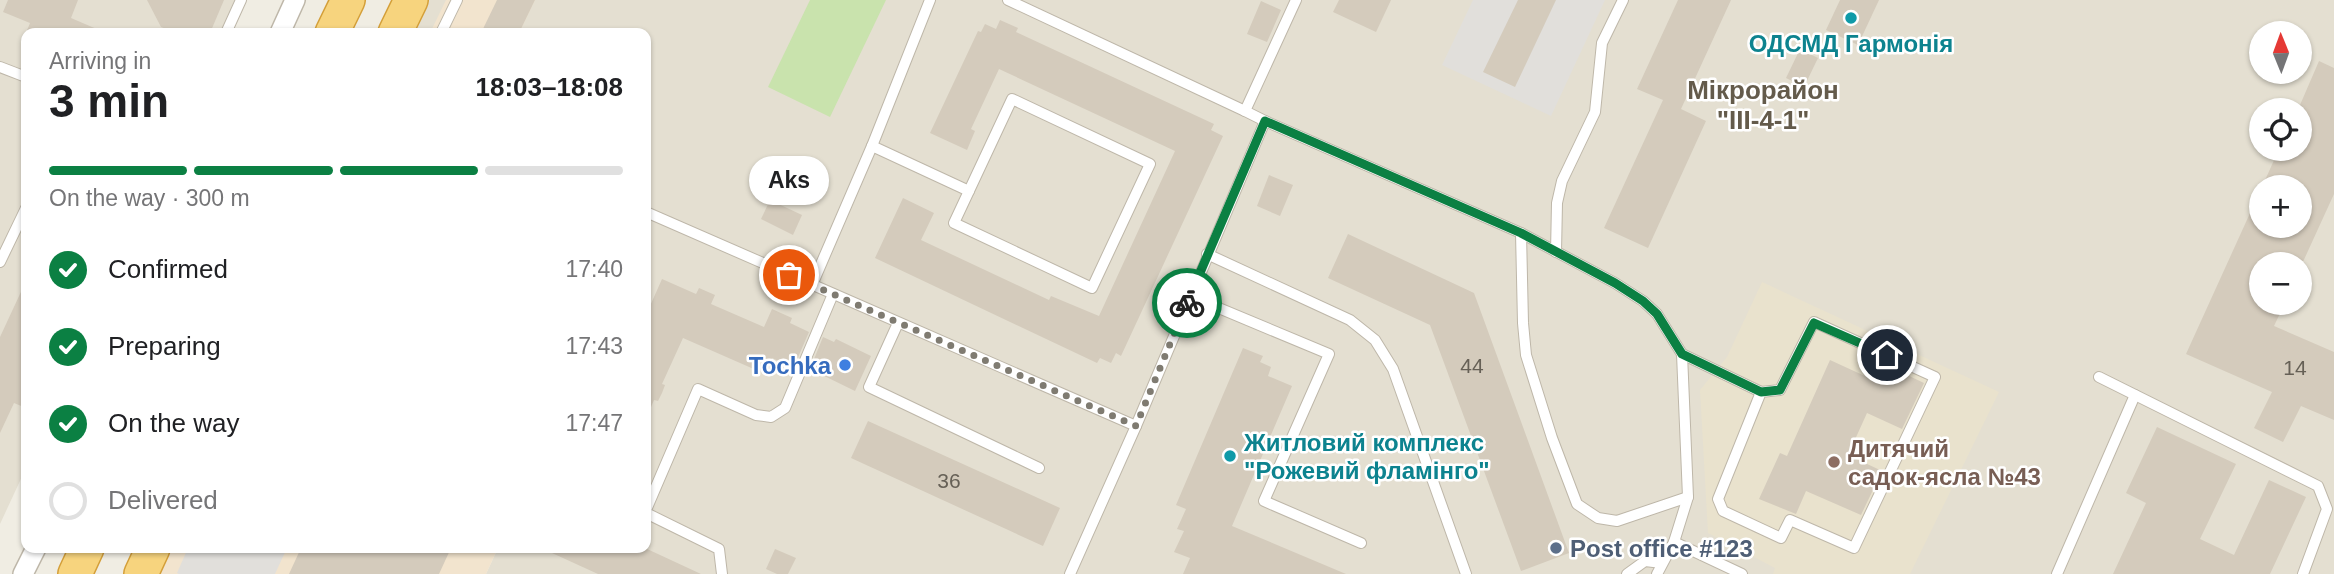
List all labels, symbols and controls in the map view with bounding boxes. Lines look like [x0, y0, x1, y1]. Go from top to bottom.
marker: ОДСМД Гармонія [1843, 10, 1859, 26]
north arrow [2249, 21, 2312, 84]
map controls [2249, 21, 2312, 315]
place label: ОДСМД Гармонія [1749, 30, 1953, 57]
text: Arriving in [49, 48, 151, 74]
text: 18:03–18:08 [476, 72, 623, 102]
text: 3 min [49, 75, 169, 127]
district label: Мікрорайон "ІІІ-4-1" [1687, 75, 1839, 135]
button: locate [2249, 98, 2312, 161]
callout: Aks [749, 156, 829, 205]
text: Aks [768, 167, 810, 193]
button: + [2249, 175, 2312, 238]
text: On the way · 300 m [49, 185, 250, 211]
pin [759, 245, 819, 305]
icon: check [49, 251, 87, 289]
button: − [2249, 252, 2312, 315]
text: Confirmed [108, 254, 228, 284]
text: 17:40 [565, 256, 623, 282]
icon: bag [770, 256, 808, 294]
courier [1152, 268, 1222, 338]
icon: bike [1168, 284, 1206, 322]
pin [1857, 325, 1917, 385]
icon: check [49, 328, 87, 366]
text: Preparing [108, 331, 221, 361]
text: 17:43 [565, 333, 623, 359]
icon: home [1868, 336, 1906, 374]
place label: Tochka [749, 352, 832, 379]
house number: 44 [1460, 354, 1484, 377]
house number: 14 [2283, 356, 2307, 379]
marker: Tochka [837, 357, 853, 373]
icon: check [49, 405, 87, 443]
text: On the way [108, 408, 240, 438]
text: 17:47 [565, 410, 623, 436]
place label: Житловий комплекс "Рожевий фламінго" [1243, 429, 1490, 484]
place label: Дитячий садок-ясла №43 [1848, 435, 2041, 490]
marker: Житловий комплекс "Рожевий фламінго" [1222, 448, 1238, 464]
marker: Дитячий садок-ясла №43 [1826, 454, 1842, 470]
house number: 36 [937, 469, 961, 492]
text: Delivered [108, 485, 218, 515]
place label: Post office #123 [1570, 535, 1753, 562]
marker: Post office #123 [1548, 540, 1564, 556]

